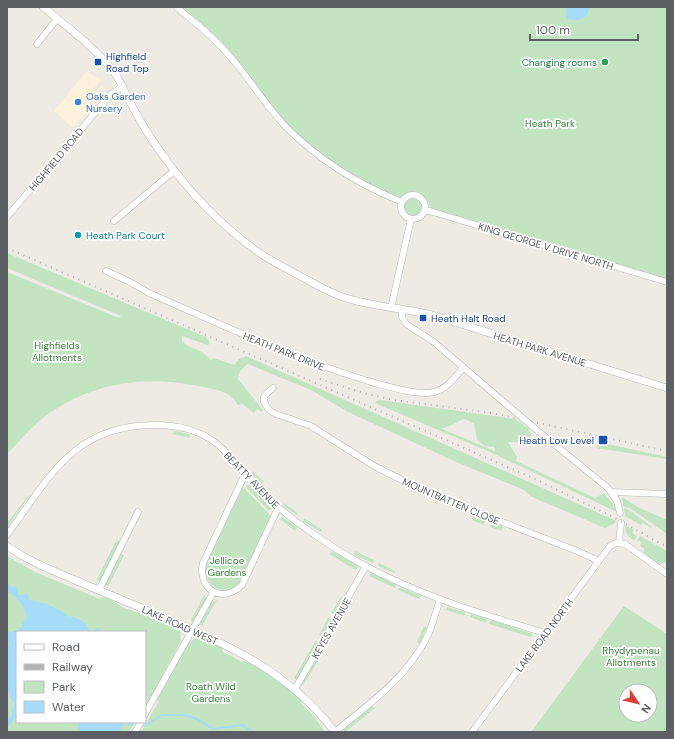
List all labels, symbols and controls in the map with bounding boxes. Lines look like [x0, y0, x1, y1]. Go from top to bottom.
scale bar [530, 16, 638, 42]
text: 100 m [536, 22, 570, 38]
place label: Highfield Road Top [106, 50, 149, 75]
place label: Changing rooms [522, 56, 597, 69]
marker: Highfield Road Top [93, 57, 103, 67]
marker: Changing rooms [600, 57, 610, 67]
place label: Oaks Garden Nursery [86, 90, 146, 115]
marker: Oaks Garden Nursery [73, 97, 83, 107]
park label: Heath Park [525, 117, 575, 130]
street label: HIGHFIELD ROAD [26, 125, 87, 194]
street label: KING GEORGE V DRIVE NORTH [477, 220, 615, 273]
place label: Heath Park Court [86, 229, 165, 242]
marker: Heath Park Court [73, 230, 83, 240]
place label: Heath Halt Road [431, 312, 505, 325]
marker: Heath Halt Road [418, 313, 428, 323]
street label: HEATH PARK DRIVE [241, 329, 327, 374]
street label: HEATH PARK AVENUE [492, 329, 588, 370]
park label: Highfields Allotments [32, 339, 82, 364]
place label: Heath Low Level [519, 434, 594, 447]
marker: Heath Low Level [597, 434, 609, 446]
street label: BEATTY AVENUE [221, 449, 282, 512]
street label: MOUNTBATTEN CLOSE [400, 475, 502, 528]
park label: Jellicoe Gardens [207, 554, 247, 579]
street label: KEYES AVENUE [309, 595, 354, 661]
street label: LAKE ROAD NORTH [513, 596, 576, 675]
street label: LAKE ROAD WEST [140, 603, 220, 648]
legend [16, 631, 146, 723]
text: Road [52, 639, 80, 655]
park label: Rhydypenau Allotments [602, 644, 660, 669]
text: Railway [52, 659, 93, 675]
text: Park [52, 679, 76, 695]
park label: Roath Wild Gardens [186, 680, 236, 705]
north arrow [618, 683, 658, 723]
text: Water [52, 699, 86, 715]
text: N [638, 701, 654, 716]

